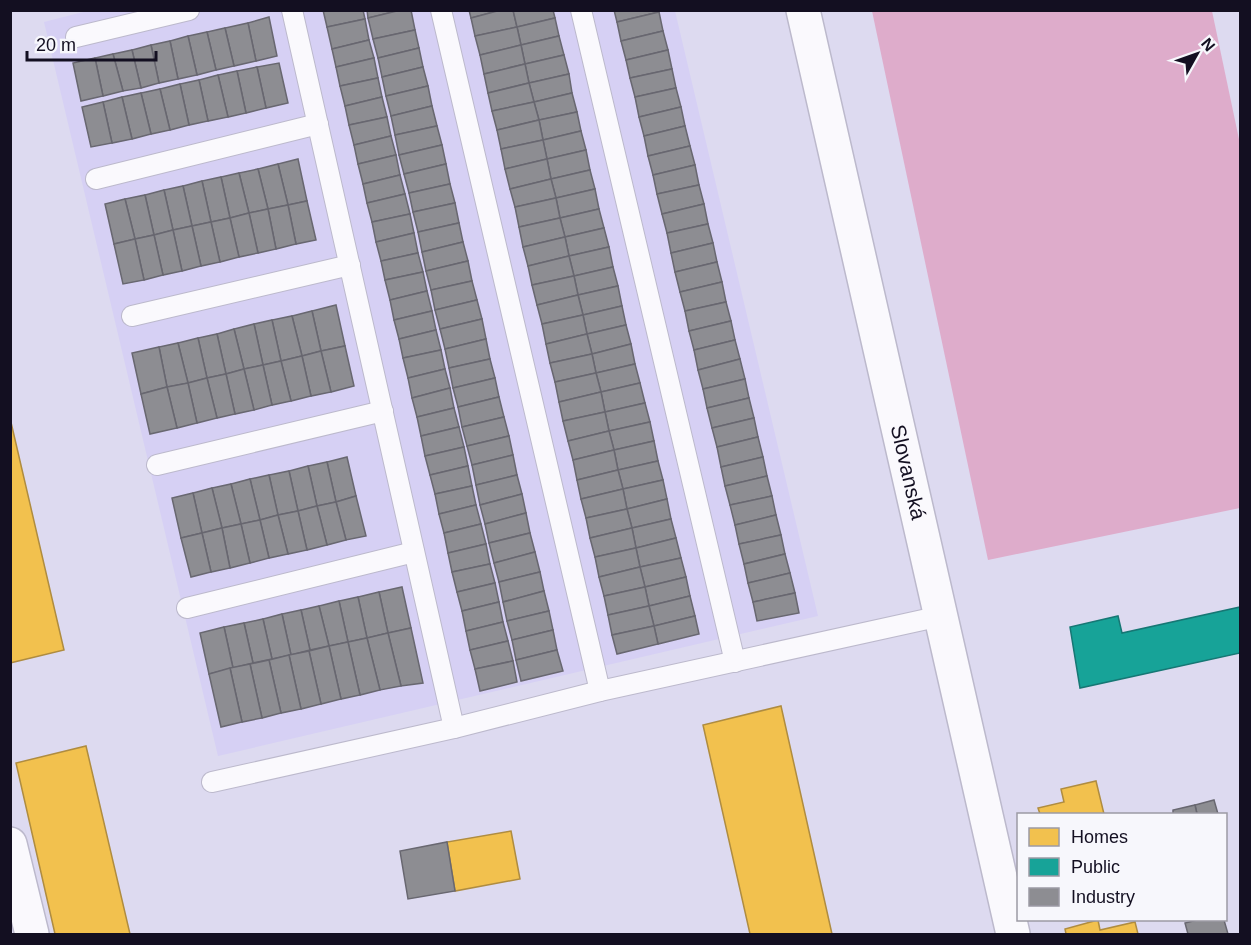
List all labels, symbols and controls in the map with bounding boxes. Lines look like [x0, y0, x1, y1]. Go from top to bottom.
scale bar [27, 24, 156, 62]
north arrow [1167, 24, 1227, 84]
text: 20 m [36, 35, 76, 55]
text: N [1198, 35, 1218, 55]
street label: Slovanská [887, 422, 931, 522]
legend [1017, 813, 1227, 921]
text: Homes [1071, 827, 1128, 847]
text: Public [1071, 857, 1120, 877]
text: Industry [1071, 887, 1135, 907]

